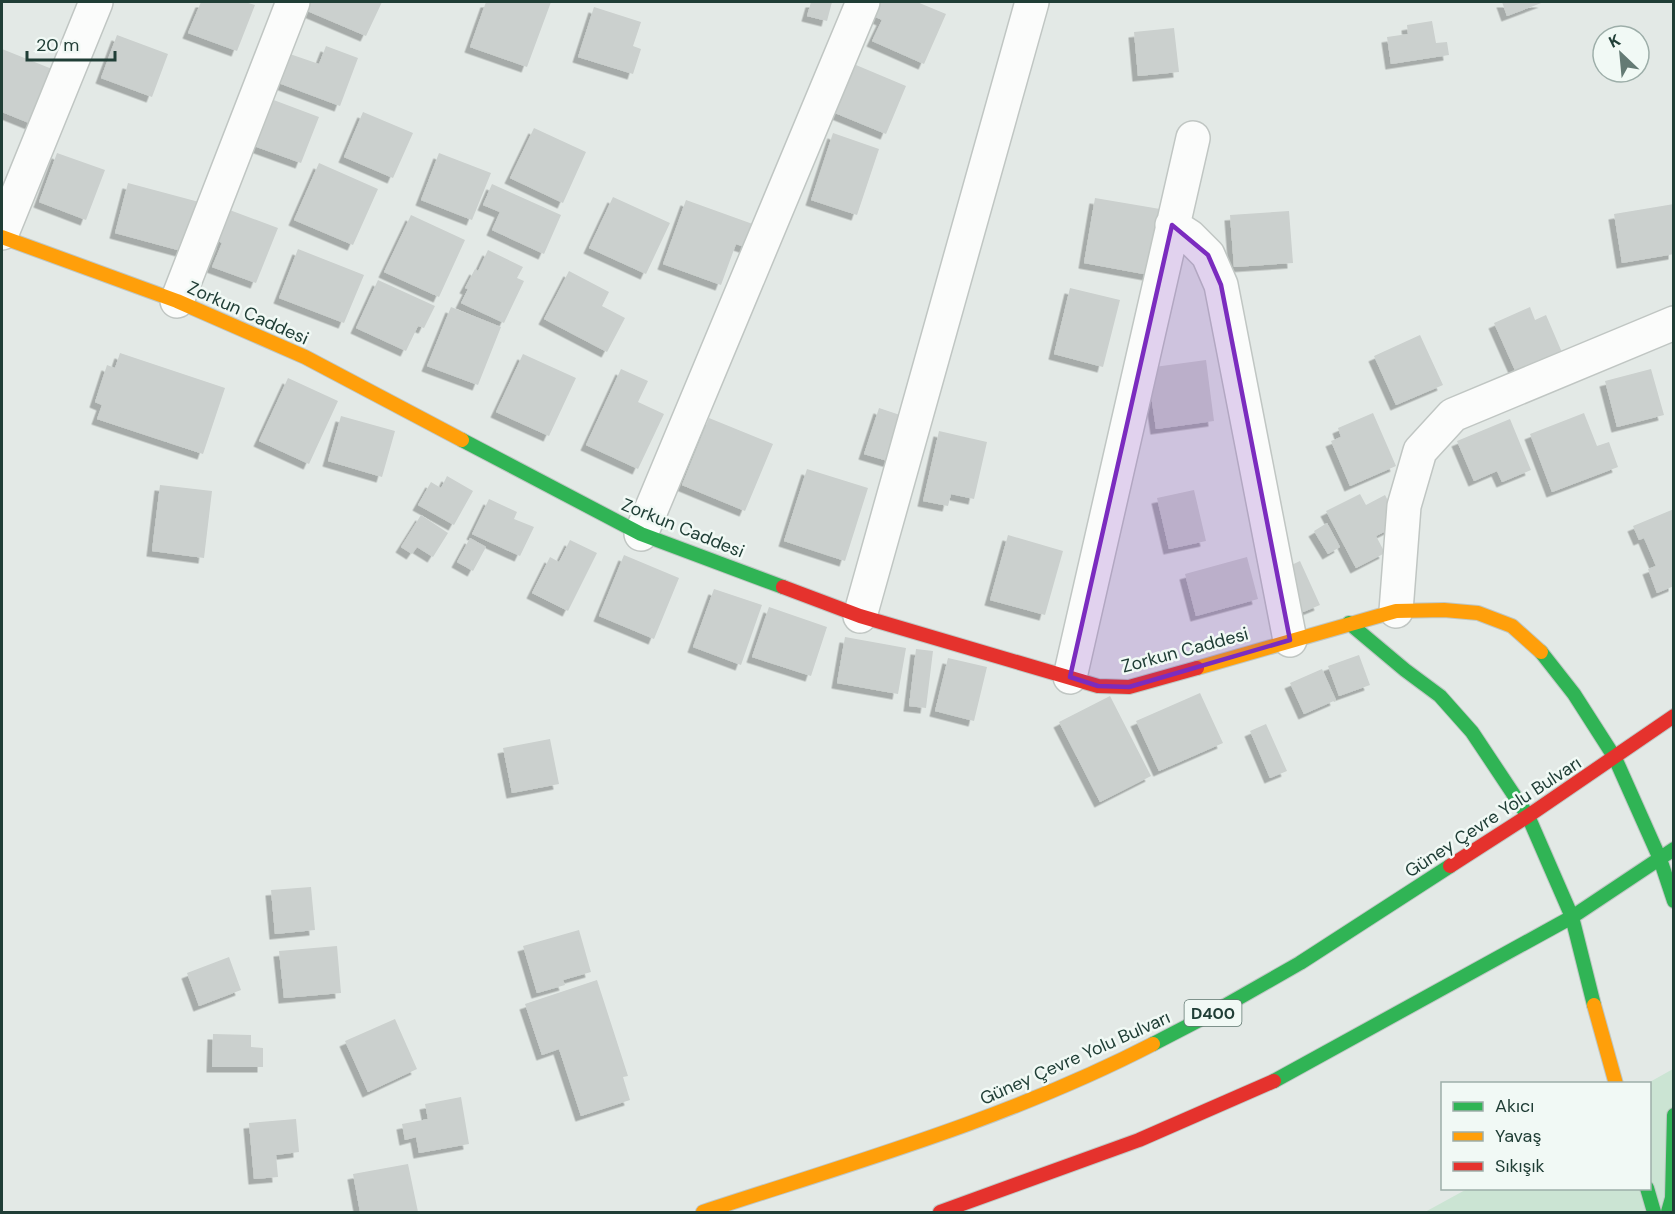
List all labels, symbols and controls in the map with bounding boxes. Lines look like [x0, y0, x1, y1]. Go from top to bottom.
scale bar [27, 24, 116, 62]
north arrow [1591, 24, 1651, 84]
text: K [1605, 29, 1624, 53]
text: 20 m [36, 33, 79, 57]
street label: Zorkun Caddesi [184, 276, 312, 350]
street label: Zorkun Caddesi [618, 492, 748, 564]
street label: Zorkun Caddesi [1119, 622, 1251, 678]
street label: Güney Çevre Yolu Bulvarı [1400, 751, 1586, 883]
road number: D400 [1184, 1000, 1242, 1026]
street label: Güney Çevre Yolu Bulvarı [976, 1005, 1174, 1111]
legend [1441, 1082, 1651, 1190]
text: Akıcı [1495, 1094, 1534, 1118]
text: Yavaş [1495, 1124, 1541, 1148]
text: Sıkışık [1495, 1154, 1545, 1178]

